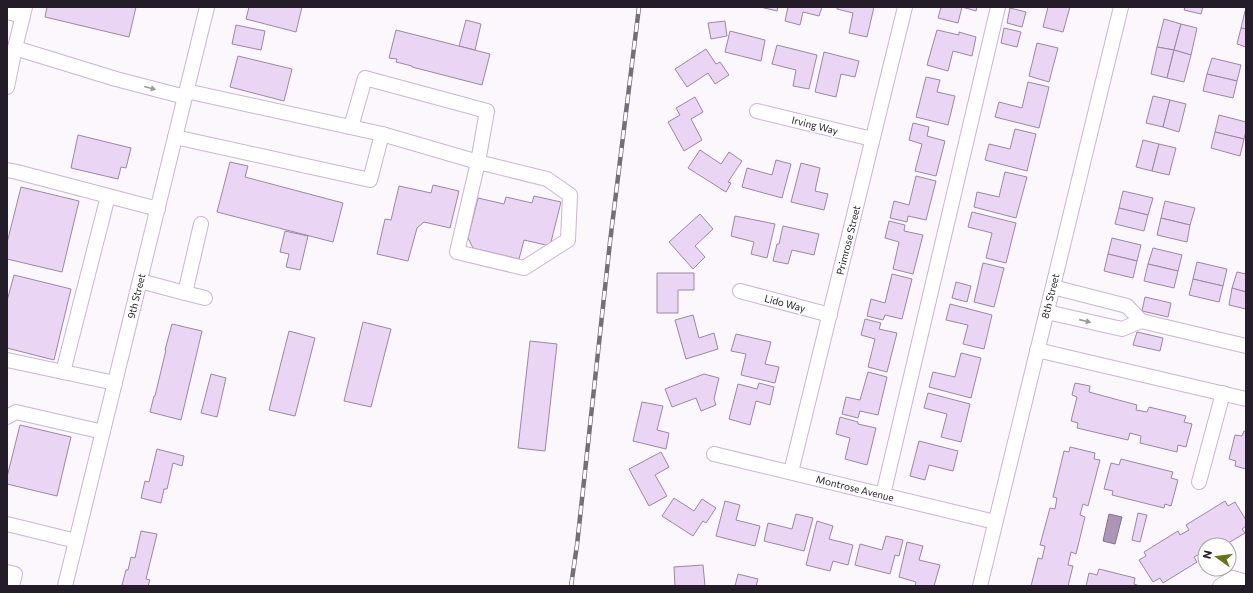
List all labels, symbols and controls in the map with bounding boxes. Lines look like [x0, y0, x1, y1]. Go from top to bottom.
one-way arrow [144, 85, 156, 91]
street label: Irving Way [790, 113, 840, 137]
street label: Primrose Street [834, 204, 862, 276]
street label: 9th Street [125, 272, 147, 320]
street label: 8th Street [1039, 272, 1061, 320]
street label: Lido Way [763, 292, 807, 314]
one-way arrow [1078, 318, 1091, 324]
street label: Montrose Avenue [815, 472, 895, 504]
north arrow [1197, 537, 1237, 577]
text: N [1200, 549, 1214, 560]

